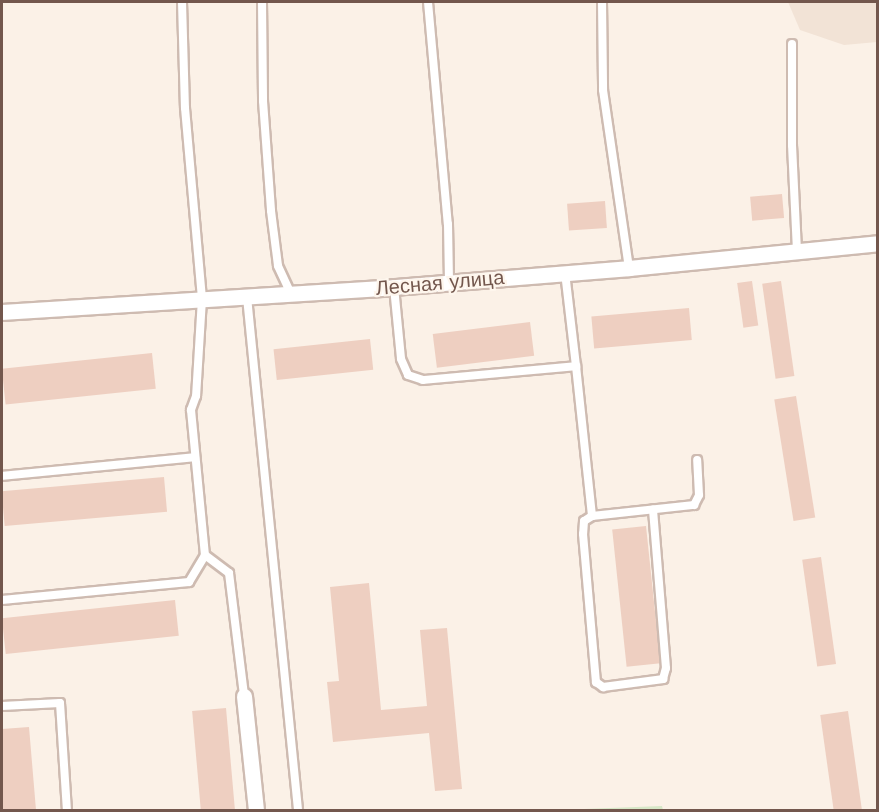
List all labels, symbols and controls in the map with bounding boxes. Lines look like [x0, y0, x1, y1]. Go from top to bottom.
street label: Лесная улица [375, 265, 505, 301]

